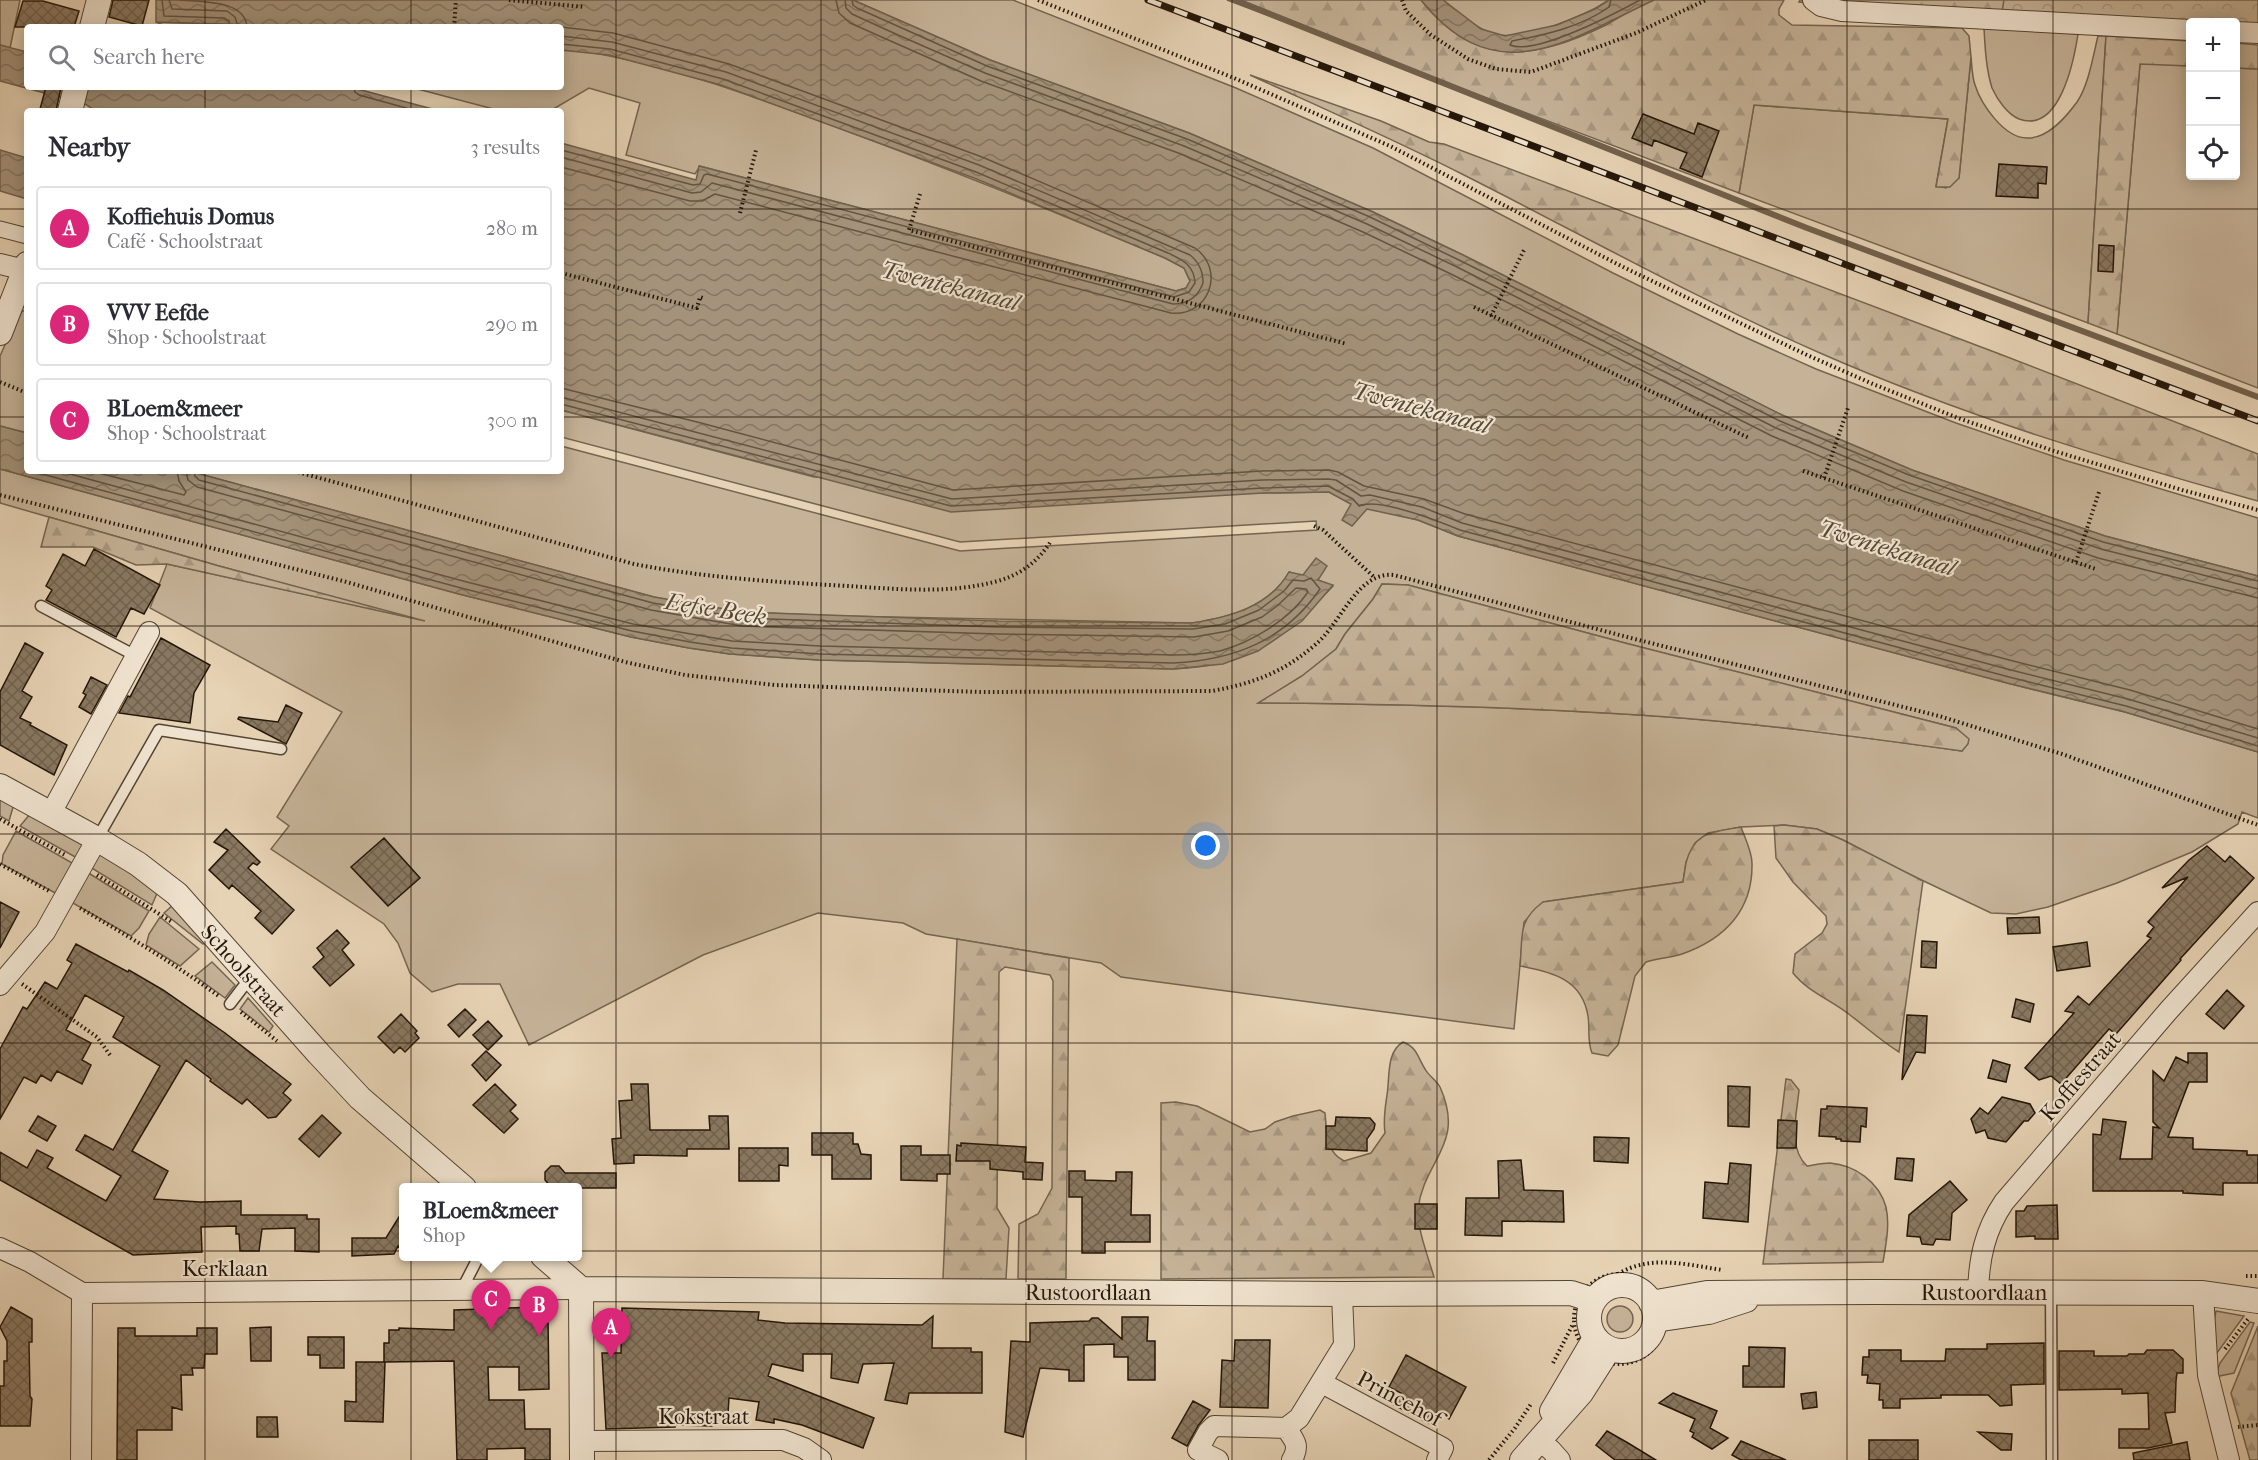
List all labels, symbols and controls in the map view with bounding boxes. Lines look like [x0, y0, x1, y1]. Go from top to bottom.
map controls [2186, 18, 2240, 180]
button: + [2186, 18, 2240, 72]
search box [24, 24, 564, 90]
icon: search [45, 41, 78, 74]
text: Search here [93, 44, 205, 70]
button: − [2186, 72, 2240, 126]
button: locate [2186, 126, 2240, 180]
text: Nearby [48, 132, 130, 163]
text: 3 results [471, 136, 540, 159]
text: Koffiehuis Domus [107, 204, 274, 230]
text: A [63, 217, 76, 240]
text: 280 m [486, 217, 538, 240]
text: Café · Schoolstraat [107, 230, 263, 253]
water label: Twentekanaal [878, 255, 1025, 317]
text: VVV Eefde [107, 300, 209, 326]
text: B [63, 313, 76, 336]
text: 290 m [485, 313, 538, 336]
text: Shop · Schoolstraat [107, 326, 267, 349]
water label: Twentekanaal [1349, 376, 1496, 441]
text: BLoem&meer [107, 396, 242, 422]
text: C [63, 409, 76, 432]
text: 300 m [487, 409, 538, 432]
text: Shop · Schoolstraat [107, 422, 267, 445]
water label: Twentekanaal [1815, 514, 1962, 583]
water label: Eefse Beek [661, 587, 769, 631]
your location [1191, 831, 1220, 860]
street label: Schoolstraat [195, 919, 291, 1022]
street label: Koffiestraat [2035, 1026, 2127, 1127]
popup [399, 1183, 582, 1261]
text: BLoem&meer [423, 1198, 558, 1224]
text: Shop [423, 1224, 465, 1247]
street label: Kerklaan [182, 1256, 268, 1282]
pin: C [472, 1280, 510, 1330]
street label: Rustoordlaan [1025, 1280, 1151, 1306]
street label: Rustoordlaan [1921, 1280, 2047, 1306]
pin: B [520, 1286, 558, 1336]
pin: A [592, 1308, 630, 1358]
street label: Princehof [1352, 1366, 1451, 1434]
street label: Kokstraat [658, 1404, 750, 1430]

